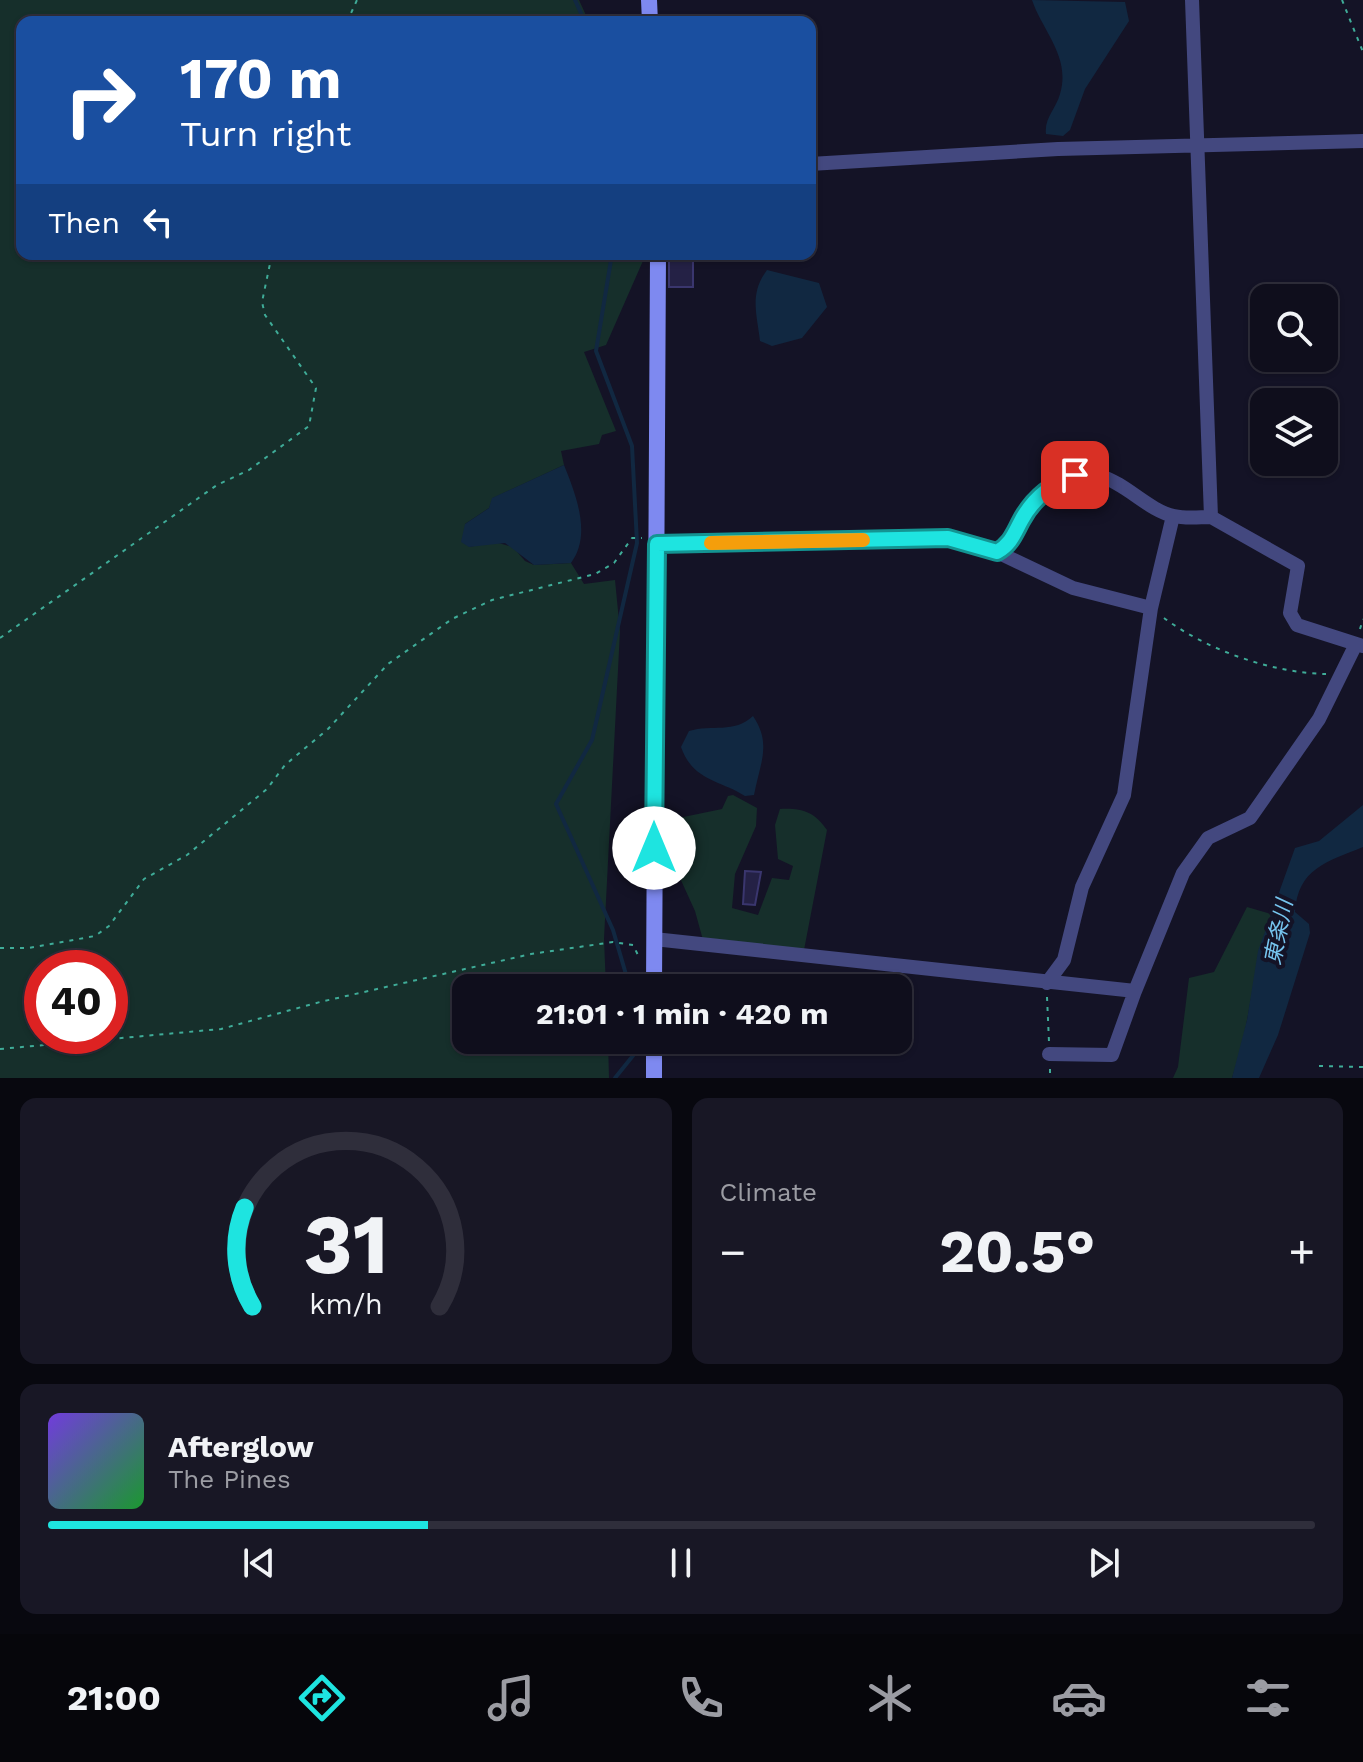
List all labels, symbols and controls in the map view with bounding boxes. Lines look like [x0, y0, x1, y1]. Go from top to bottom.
text: 170 m [180, 46, 342, 112]
icon: right [48, 48, 152, 152]
text: Turn right [180, 113, 351, 155]
icon: left [136, 200, 180, 244]
text: Then [48, 205, 120, 240]
map controls [1250, 284, 1338, 476]
button: search [1250, 284, 1338, 372]
button: layers [1250, 388, 1338, 476]
pin [1041, 441, 1109, 509]
icon: arrive [1053, 453, 1097, 497]
position arrow [612, 806, 696, 890]
water label: 東条川 [1260, 895, 1297, 967]
speed limit sign: 40 [24, 950, 128, 1054]
text: 21:01 · 1 min · 420 m [536, 996, 828, 1031]
text: Climate [720, 1177, 817, 1207]
text: 31 [303, 1196, 388, 1293]
text: 20.5° [939, 1216, 1095, 1287]
text: − [720, 1226, 746, 1278]
text: + [1288, 1226, 1315, 1278]
text: km/h [309, 1287, 383, 1321]
text: Afterglow [168, 1429, 314, 1464]
text: The Pines [168, 1464, 291, 1494]
icon: previous [237, 1541, 281, 1585]
icon: pause [659, 1541, 703, 1585]
icon: next [1082, 1541, 1126, 1585]
icon: directions [294, 1670, 350, 1726]
icon: music [483, 1670, 539, 1726]
icon: phone [673, 1670, 729, 1726]
icon: climate [862, 1670, 918, 1726]
icon: car [1051, 1670, 1107, 1726]
icon: filters [1240, 1670, 1296, 1726]
text: 21:00 [67, 1677, 161, 1719]

